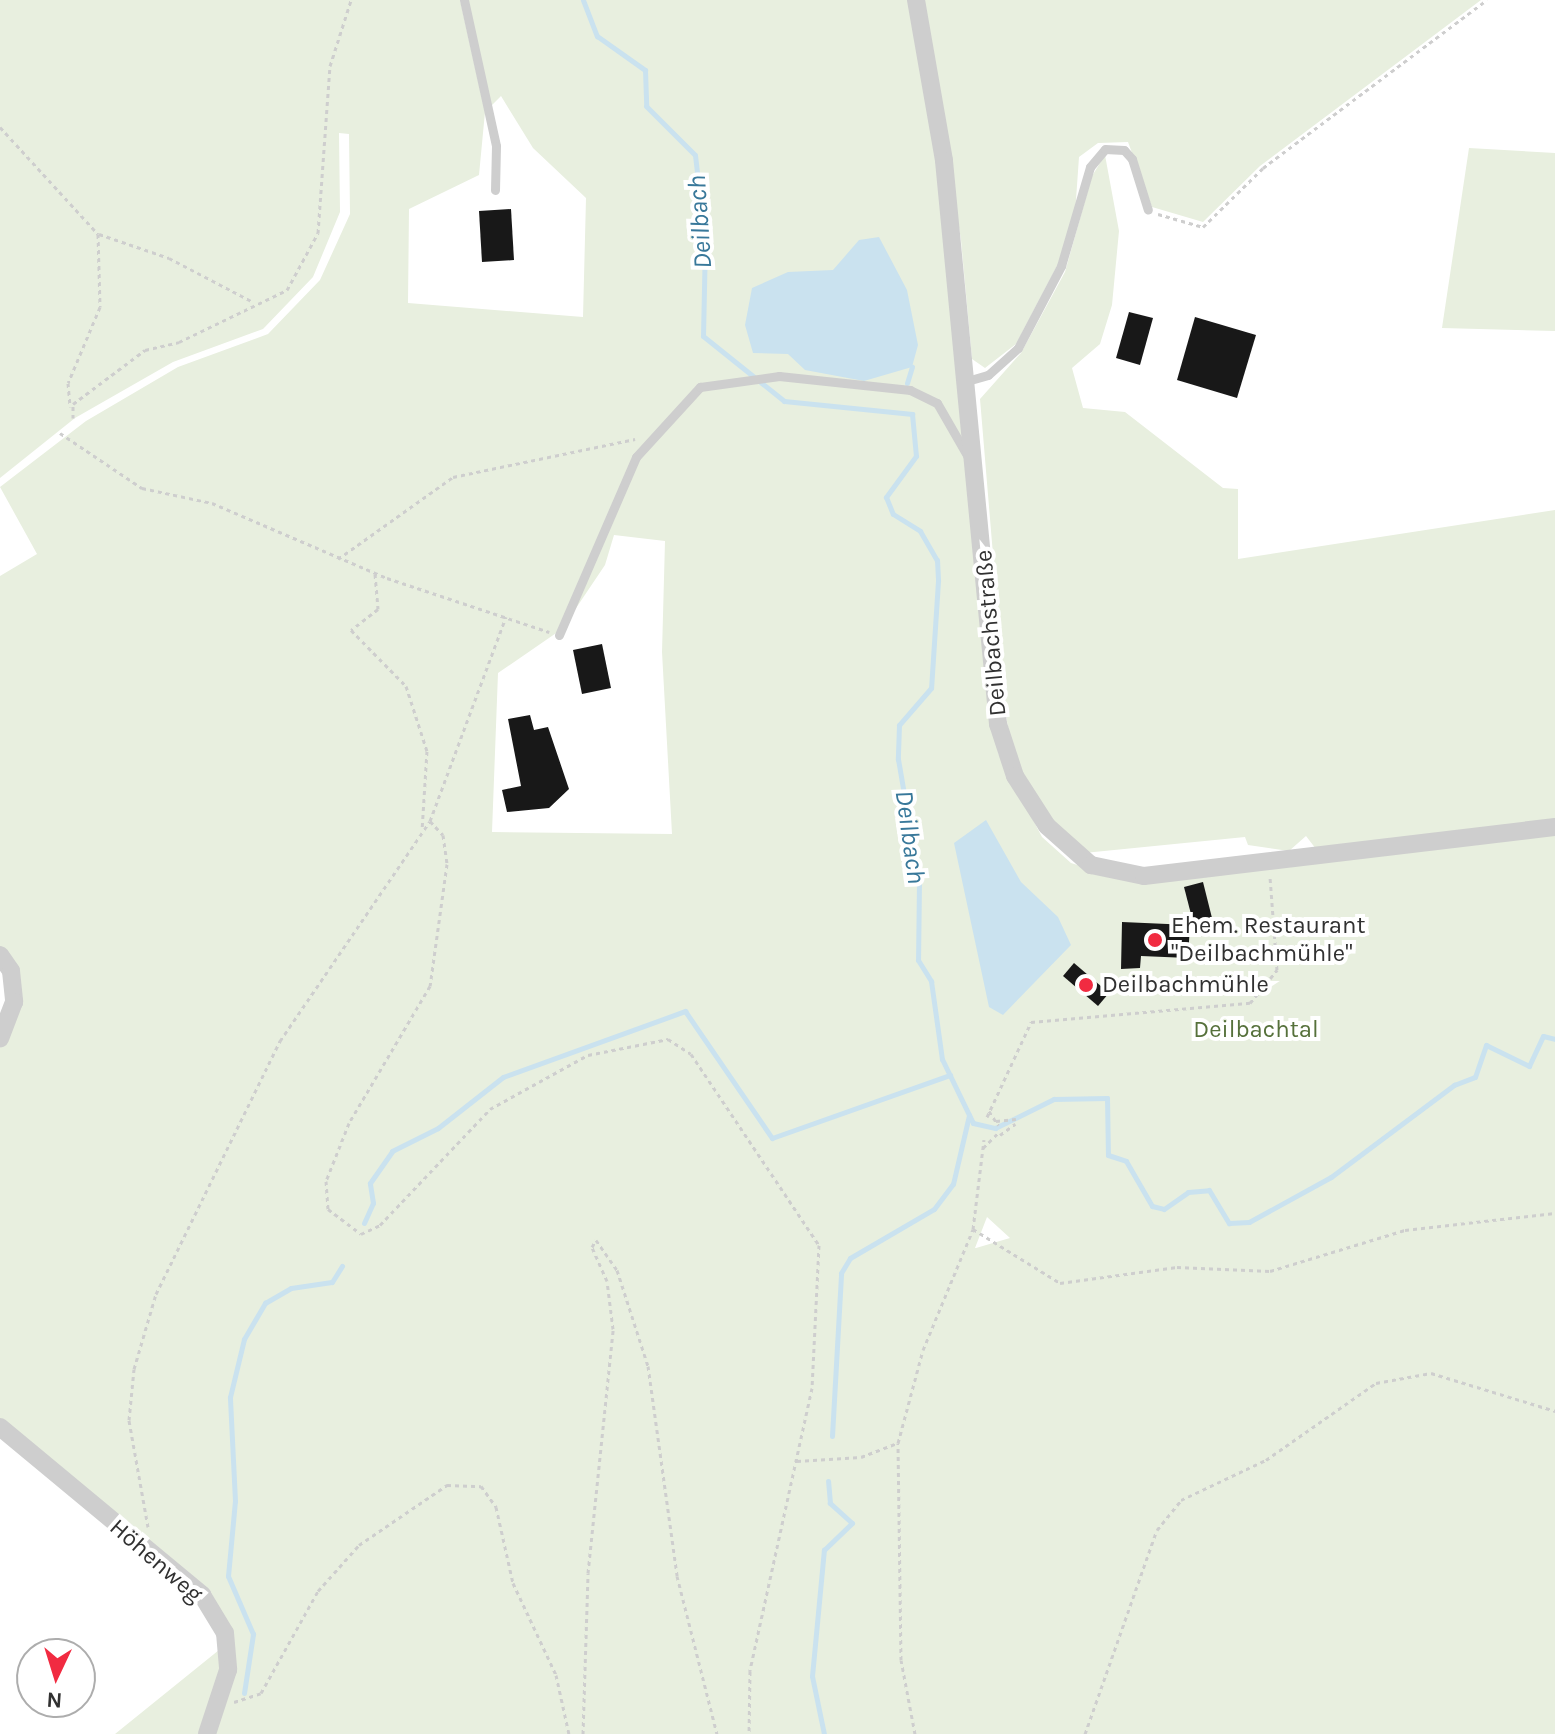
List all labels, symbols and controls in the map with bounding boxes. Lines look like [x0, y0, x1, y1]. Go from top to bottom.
water label: Deilbach [681, 174, 719, 270]
street label: Deilbachstraße [969, 549, 1013, 717]
water label: Deilbach [888, 788, 932, 886]
place label: Ehem. Restaurant "Deilbachmühle" [1171, 912, 1366, 968]
marker: Ehem. Restaurant "Deilbachmühle" [1146, 931, 1164, 949]
place label: Deilbachmühle [1102, 971, 1269, 999]
marker: Deilbachmühle [1077, 976, 1095, 994]
park label: Deilbachtal [1193, 1016, 1319, 1044]
street label: Höhenweg [104, 1513, 208, 1609]
north arrow [16, 1638, 96, 1718]
text: N [46, 1686, 63, 1713]

